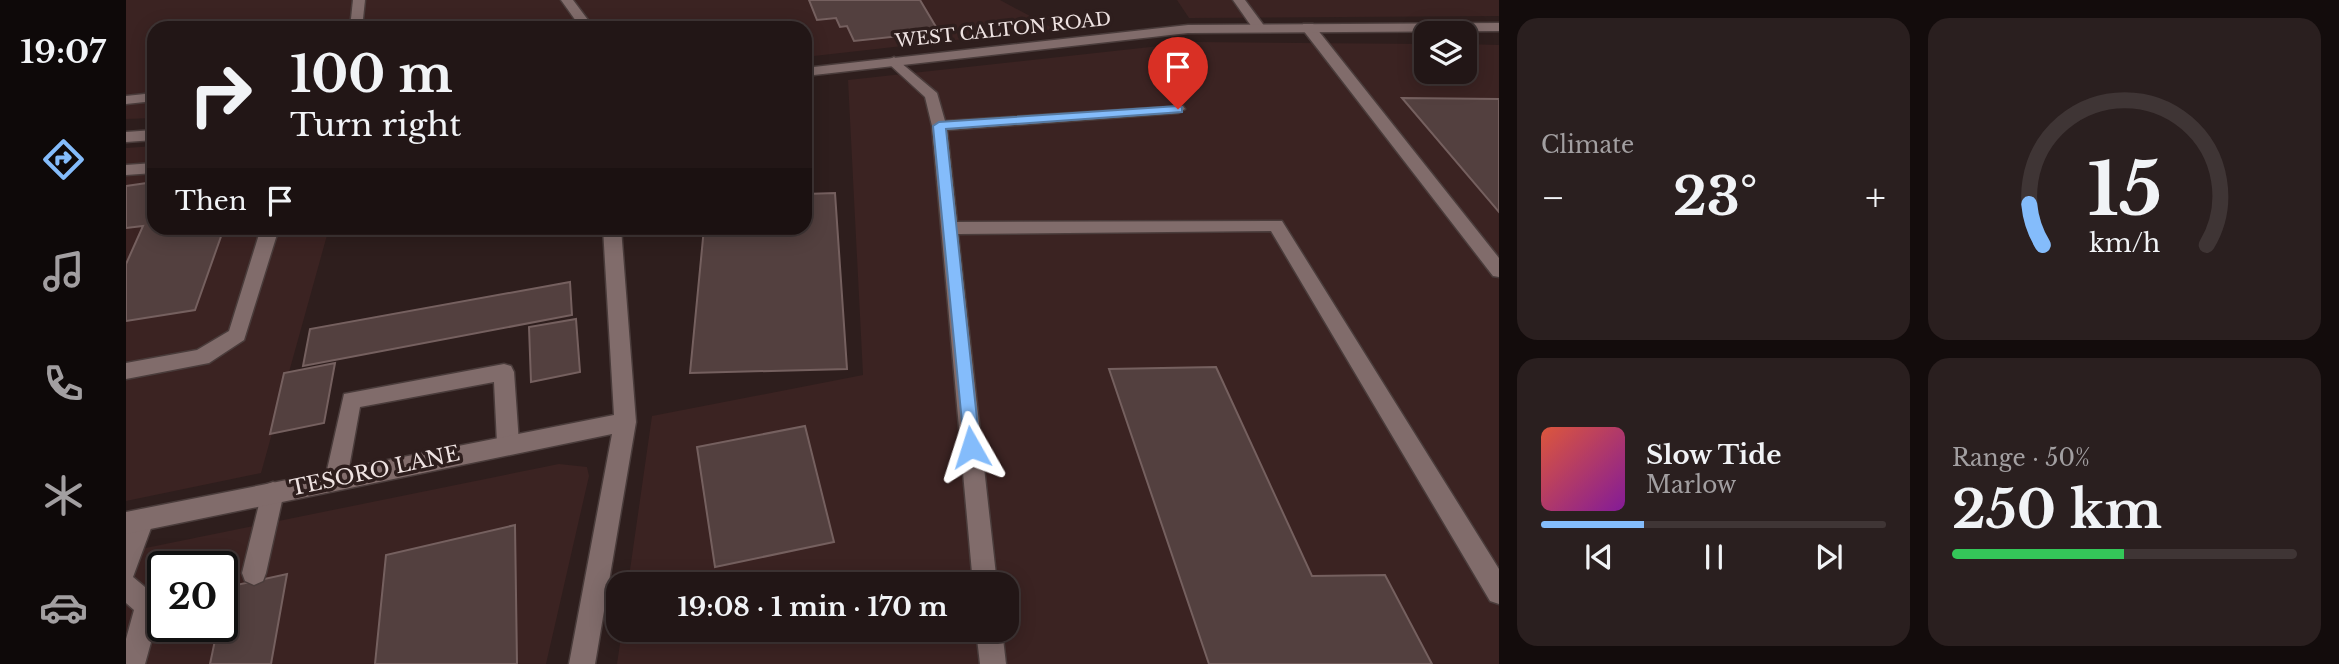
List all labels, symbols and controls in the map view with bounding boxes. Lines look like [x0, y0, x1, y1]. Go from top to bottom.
street label: WEST CALTON ROAD [893, 8, 1112, 52]
map controls [1414, 21, 1477, 84]
button: layers [1414, 21, 1477, 84]
text: 19:07 [20, 32, 106, 72]
pin [1148, 37, 1208, 109]
text: 100 m [290, 44, 453, 105]
icon: arrive [1159, 48, 1197, 86]
icon: right [175, 49, 266, 140]
text: Turn right [290, 105, 461, 145]
text: Climate [1541, 131, 1634, 159]
icon: directions [39, 135, 88, 184]
text: 15 [2087, 144, 2162, 235]
text: 23° [1673, 165, 1757, 229]
text: − [1541, 174, 1565, 221]
text: + [1865, 174, 1886, 221]
icon: arrive [261, 182, 299, 220]
text: Then [175, 185, 247, 217]
text: km/h [2089, 228, 2160, 259]
icon: music [39, 247, 88, 296]
icon: phone [39, 359, 88, 408]
position arrow [934, 410, 1008, 484]
text: Slow Tide [1646, 439, 1782, 471]
street label: TESORO LANE [288, 440, 462, 502]
text: Range · 50% [1952, 444, 2090, 472]
icon: climate [39, 471, 88, 520]
text: Marlow [1646, 471, 1736, 499]
text: 250 km [1952, 478, 2162, 542]
icon: previous [1580, 538, 1618, 576]
icon: pause [1695, 538, 1733, 576]
icon: next [1810, 538, 1848, 576]
speed limit sign: 20 [147, 551, 238, 642]
icon: car [39, 583, 88, 632]
text: 19:08 · 1 min · 170 m [677, 591, 948, 623]

